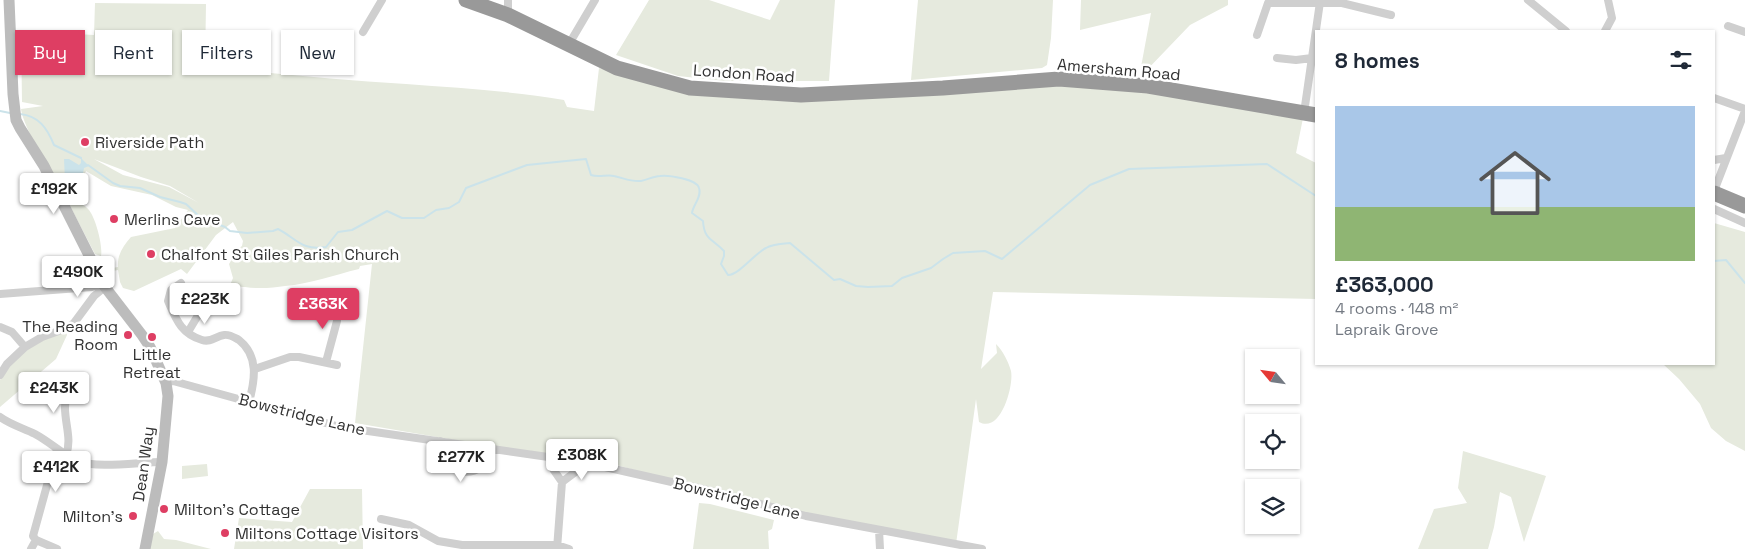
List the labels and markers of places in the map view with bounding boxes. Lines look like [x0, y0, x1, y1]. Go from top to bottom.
place label: Riverside Path [95, 132, 204, 153]
marker: Riverside Path [79, 136, 91, 148]
pin: £192K [19, 172, 89, 215]
place label: Merlins Cave [124, 209, 220, 230]
marker: Merlins Cave [108, 213, 120, 225]
place label: Chalfont St Giles Parish Church [161, 244, 399, 265]
marker: Chalfont St Giles Parish Church [145, 248, 157, 260]
pin: £490K [43, 256, 113, 298]
pin: £223K [170, 282, 240, 325]
pin: £363K [288, 288, 358, 330]
place label: The Reading Room [22, 316, 118, 355]
marker: The Reading Room [122, 329, 134, 341]
marker: Little Retreat [146, 331, 158, 343]
place label: Little Retreat [123, 344, 181, 383]
pin: £243K [19, 372, 89, 414]
pin: £308K [547, 438, 617, 481]
pin: £277K [426, 440, 496, 483]
pin: £412K [21, 450, 91, 493]
place label: Milton's Cottage [174, 499, 300, 520]
marker: Milton's Cottage [158, 503, 170, 515]
place label: Milton's [63, 506, 123, 527]
marker: Milton's [127, 510, 139, 522]
place label: Miltons Cottage Visitors [235, 523, 419, 544]
marker: Miltons Cottage Visitors [219, 527, 231, 539]

